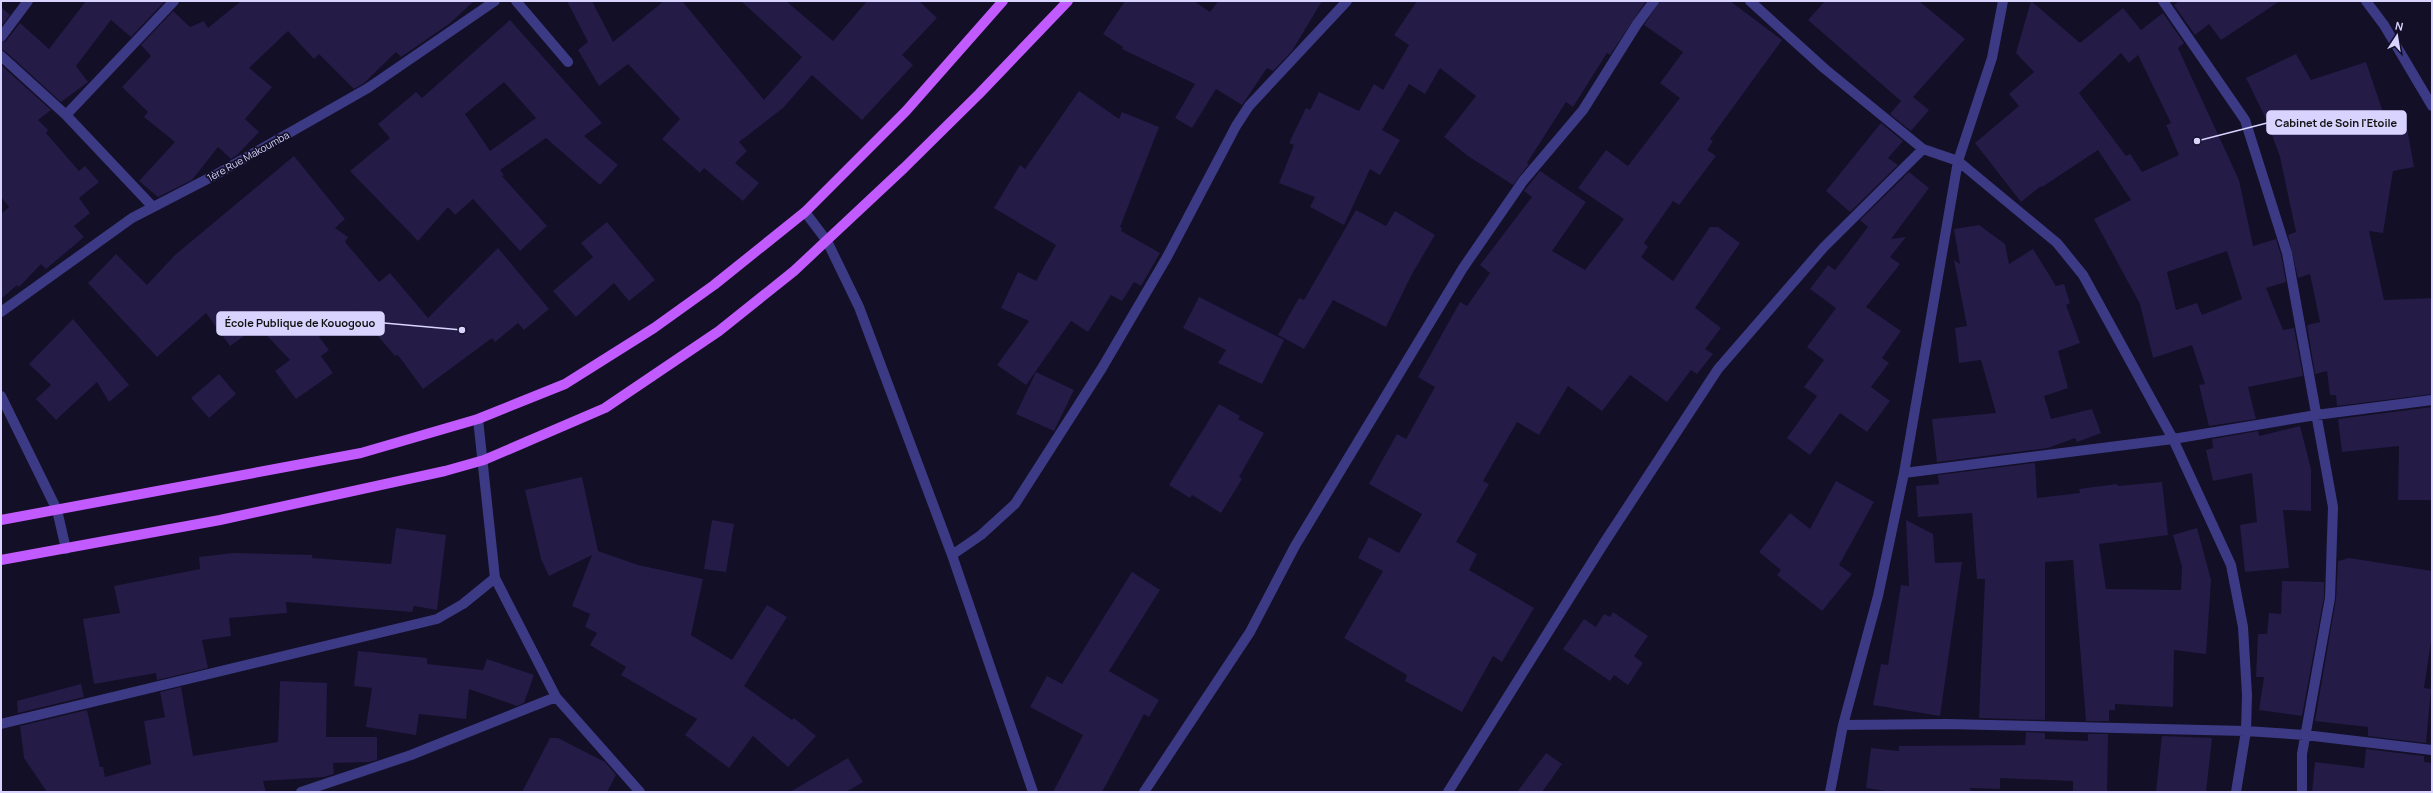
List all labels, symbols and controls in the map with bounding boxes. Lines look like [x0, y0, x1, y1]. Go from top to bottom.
north arrow [2377, 16, 2417, 56]
text: N [2394, 18, 2405, 34]
callout: Cabinet de Soin l'Etoile [2267, 111, 2406, 134]
text: Cabinet de Soin l'Etoile [2275, 115, 2398, 130]
street label: 1ère Rue Makoumba [204, 128, 292, 184]
callout: École Publique de Kouogouo [217, 312, 384, 335]
text: École Publique de Kouogouo [225, 315, 376, 330]

